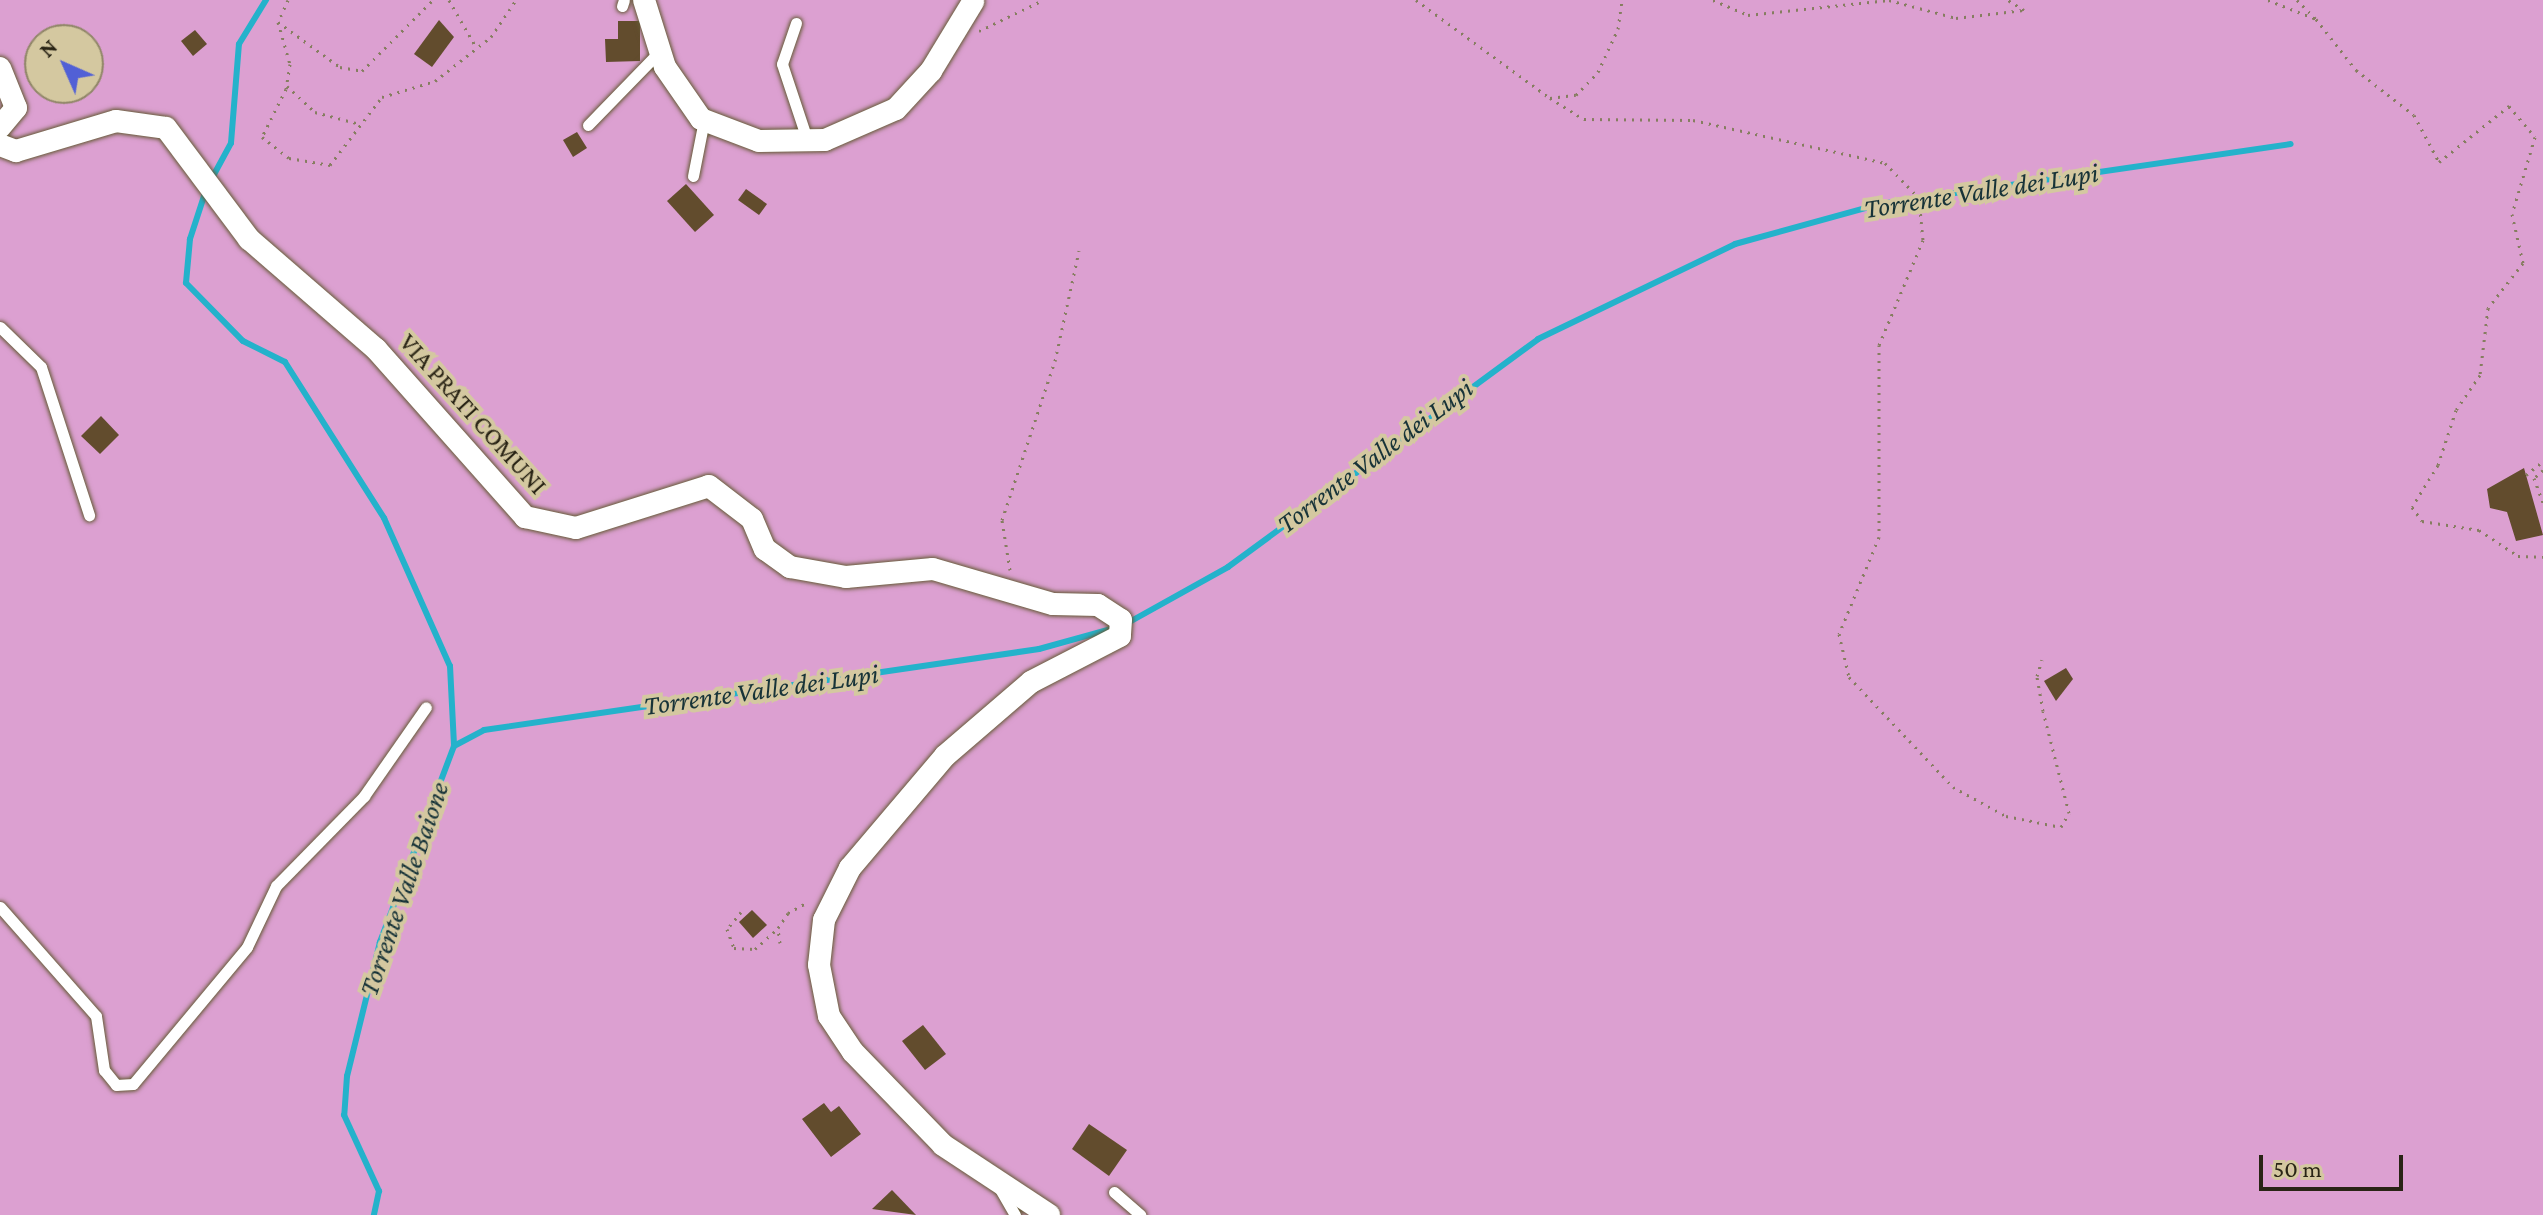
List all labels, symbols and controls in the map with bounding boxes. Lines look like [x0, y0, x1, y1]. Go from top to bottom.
north arrow [24, 24, 104, 104]
text: N [34, 34, 62, 62]
water label: Torrente Valle dei Lupi [1861, 156, 2101, 226]
street label: VIA PRATI COMUNI [393, 327, 553, 501]
water label: Torrente Valle dei Lupi [1270, 371, 1480, 541]
water label: Torrente Valle dei Lupi [641, 657, 881, 723]
water label: Torrente Valle Baione [352, 778, 456, 1000]
scale bar [2263, 1139, 2407, 1189]
text: 50 m [2273, 1155, 2322, 1182]

